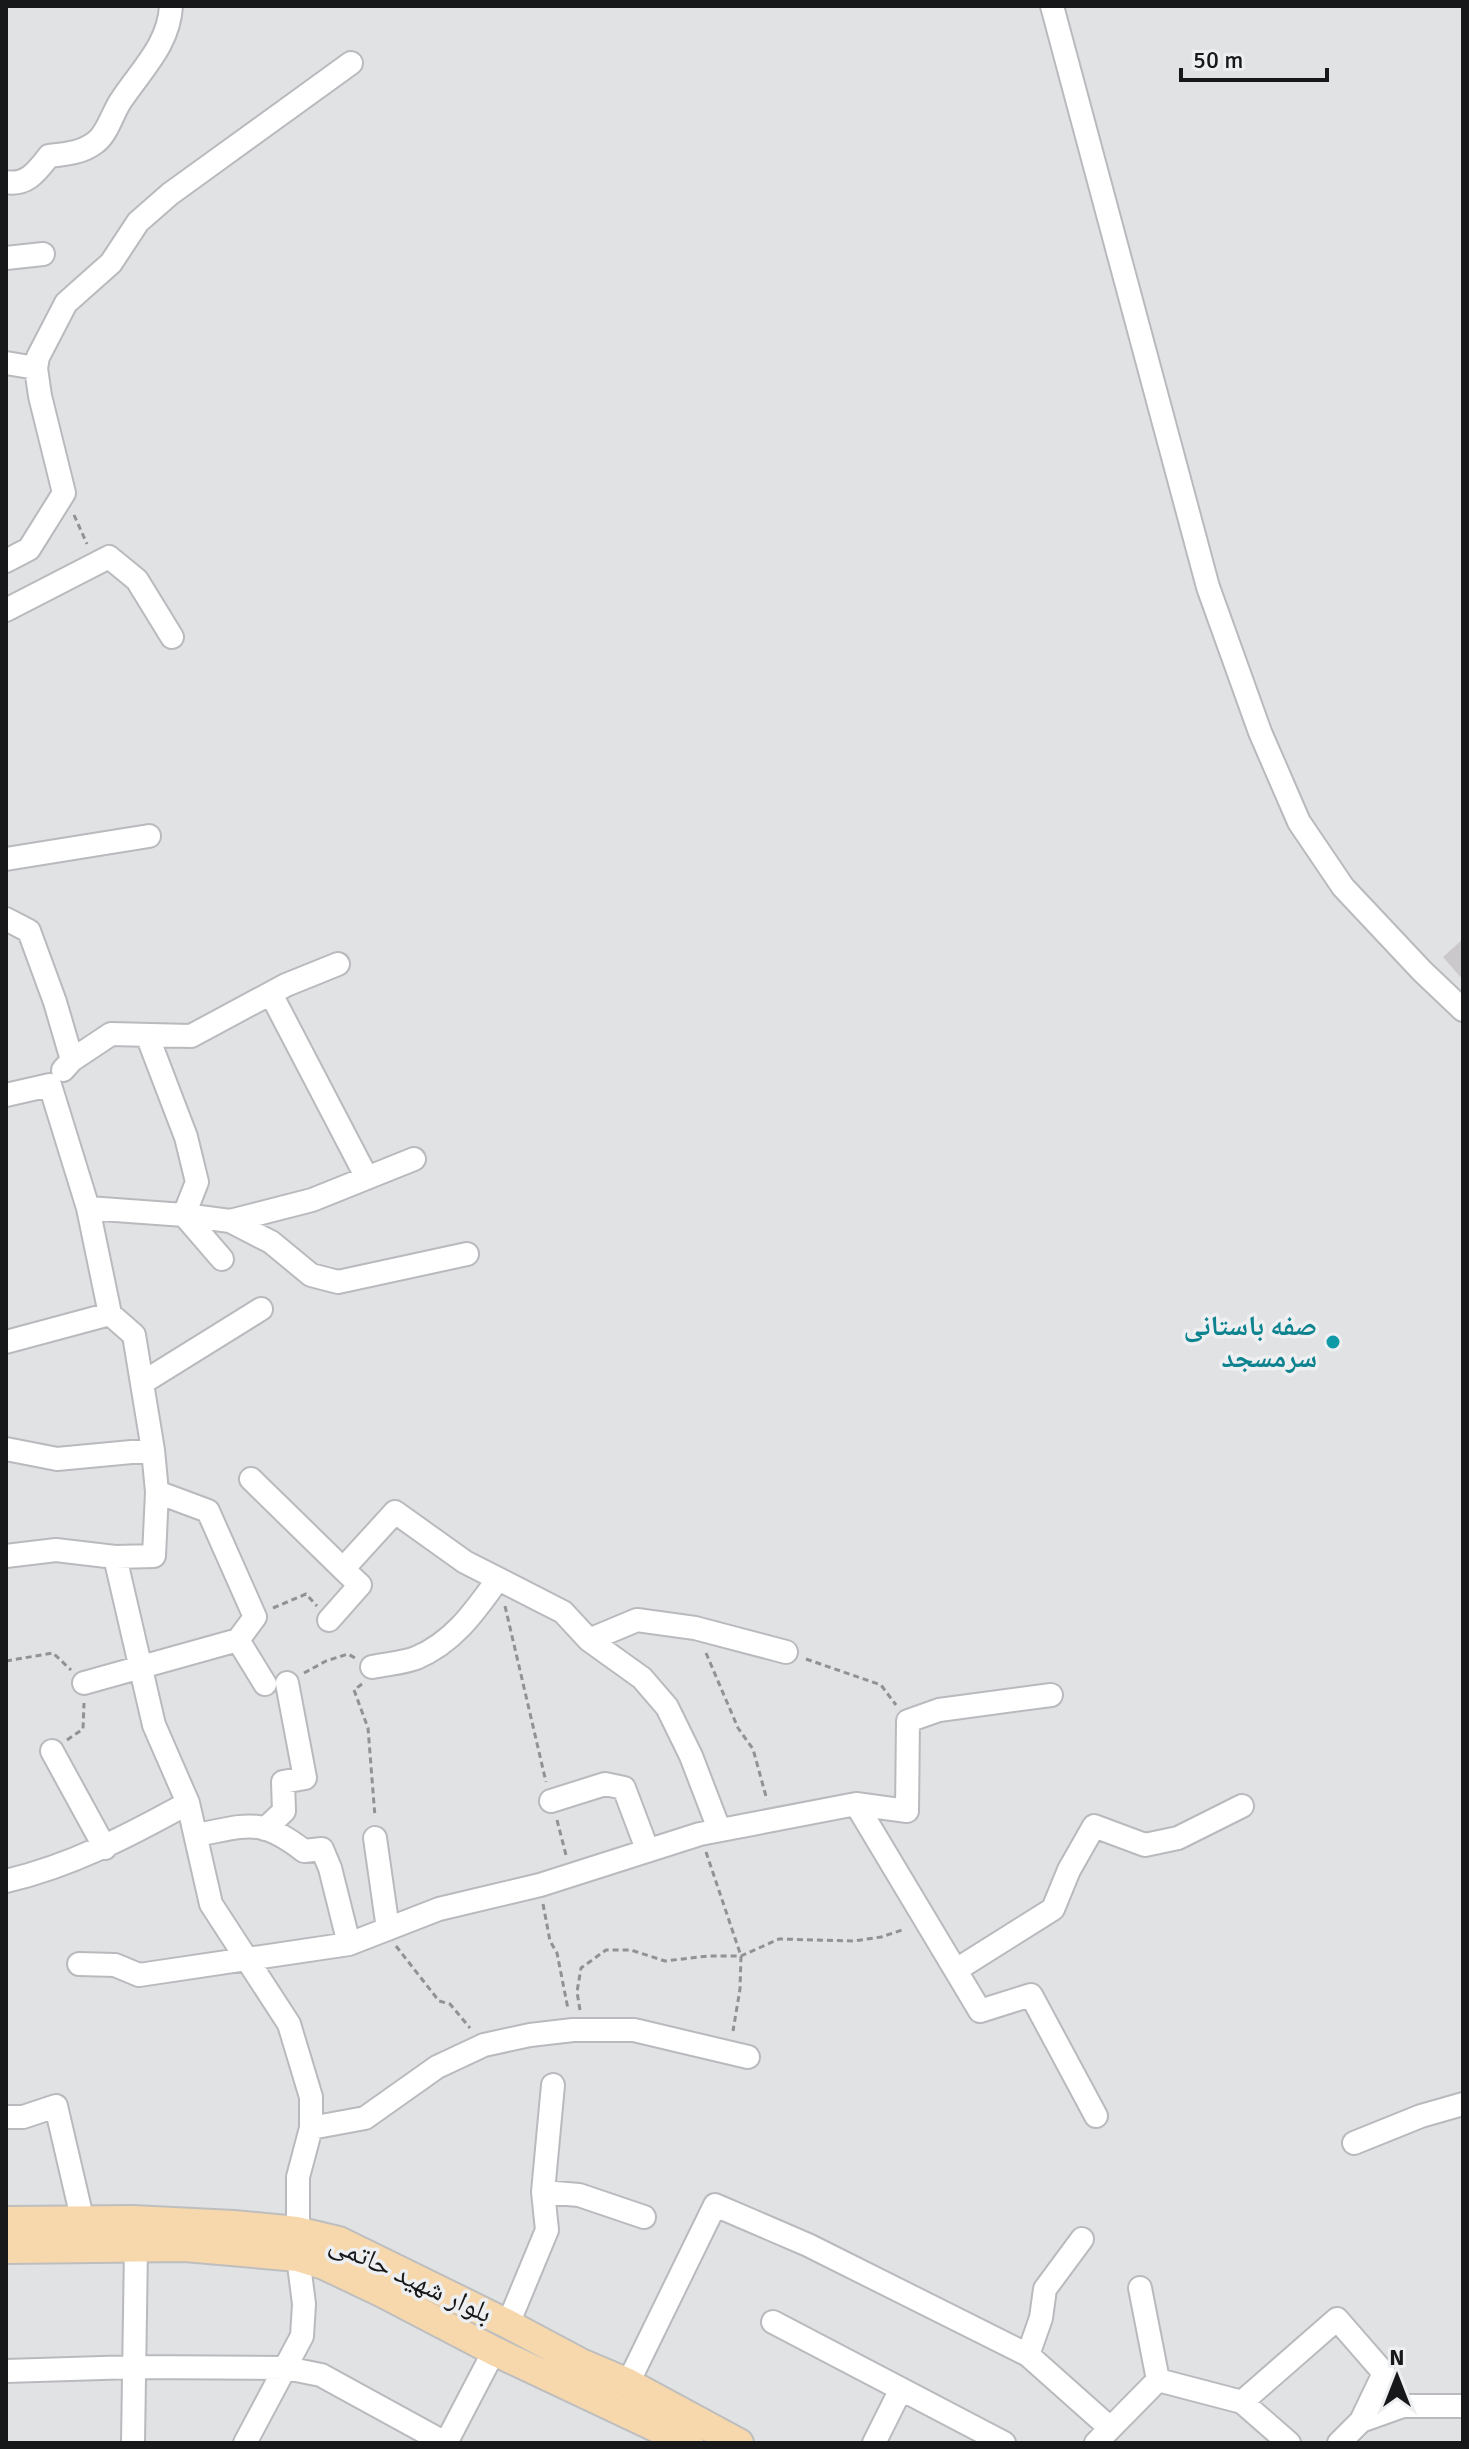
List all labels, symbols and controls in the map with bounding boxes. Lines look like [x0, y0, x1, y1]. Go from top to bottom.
scale bar [1181, 32, 1327, 82]
text: 50 m [1193, 45, 1243, 75]
place label: صفه باستانی سرمسجد [1183, 1309, 1317, 1375]
marker: صفه باستانی سرمسجد [1324, 1333, 1342, 1351]
street label: بلوار شهید حاتمی [324, 2226, 498, 2330]
north arrow [1357, 2337, 1437, 2417]
text: N [1389, 2344, 1405, 2371]

